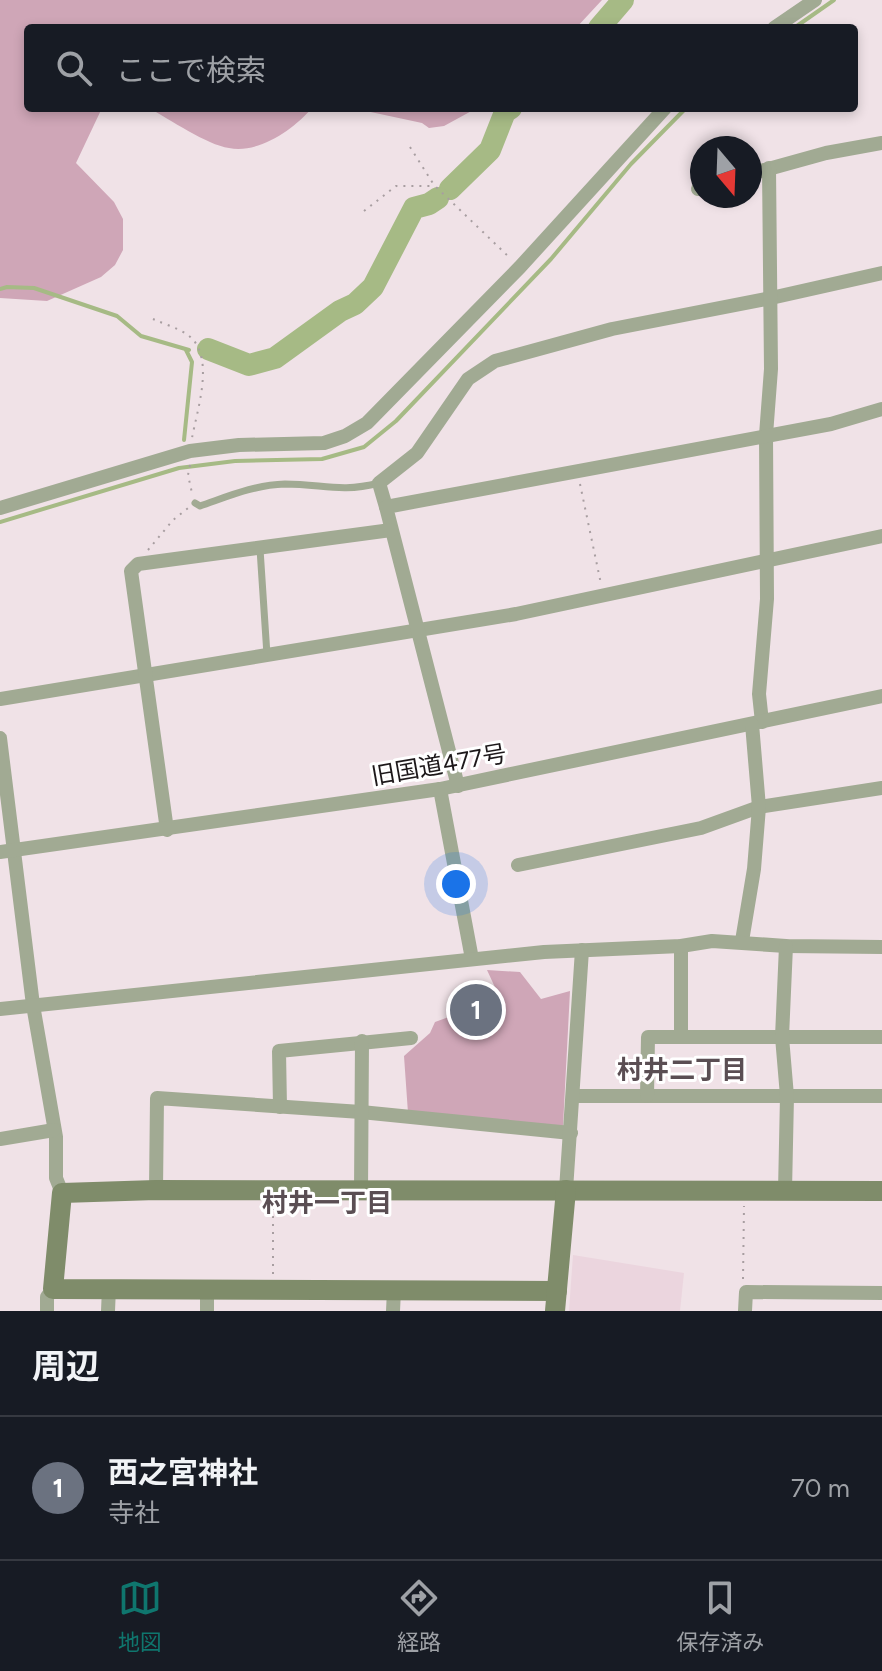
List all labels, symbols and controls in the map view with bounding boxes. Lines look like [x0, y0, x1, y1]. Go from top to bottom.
search box [24, 24, 858, 112]
icon: search [52, 46, 96, 90]
text: ここで検索 [116, 52, 266, 89]
north arrow [690, 136, 762, 208]
street label: 旧国道477号 [369, 738, 509, 791]
your location [436, 864, 476, 904]
pin: 1 [450, 980, 502, 1040]
district label: 村井二丁目 [617, 1054, 747, 1086]
district label: 村井一丁目 [262, 1187, 392, 1219]
text: 周辺 [32, 1346, 100, 1387]
text: 西之宮神社 [108, 1454, 258, 1491]
text: 1 [53, 1472, 63, 1504]
text: 70 m [791, 1472, 850, 1504]
text: 寺社 [108, 1497, 160, 1529]
tab: 地図 [118, 1576, 162, 1656]
tab: 経路 [397, 1576, 441, 1656]
tab: 保存済み [676, 1576, 764, 1656]

